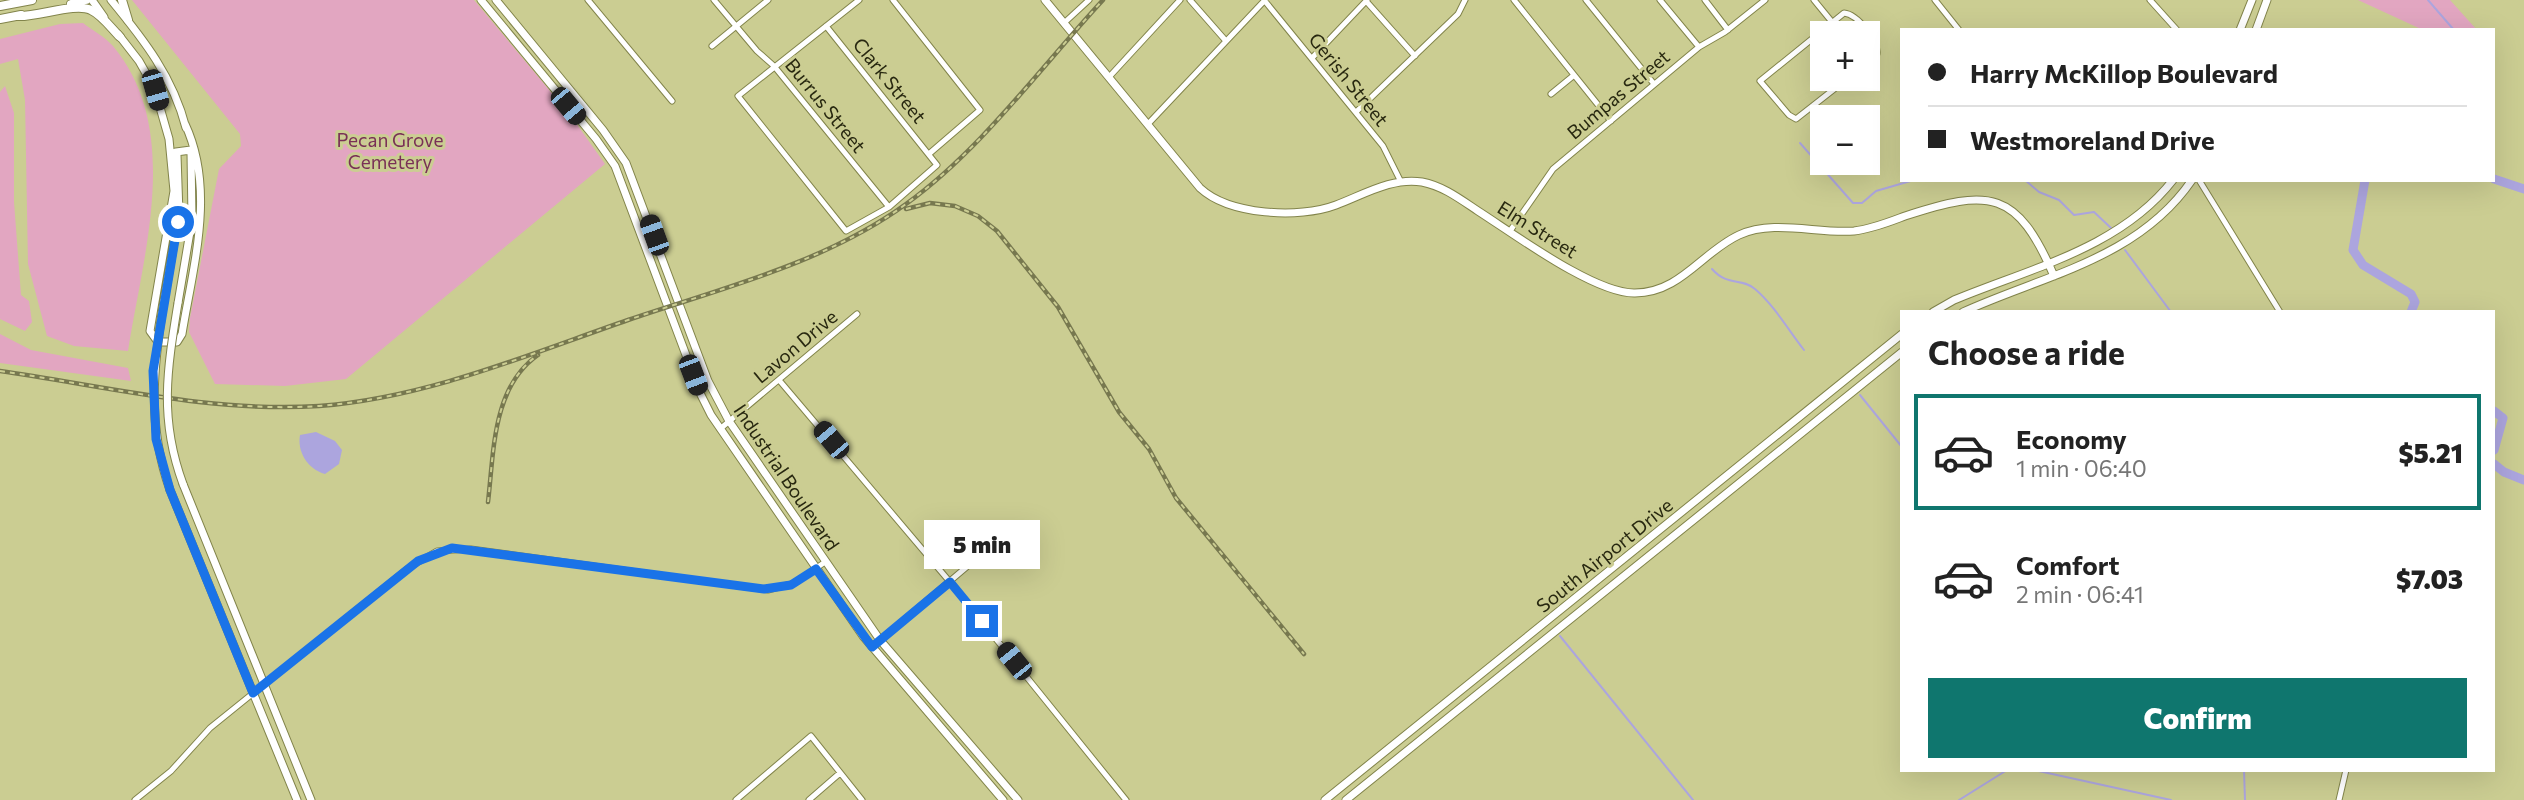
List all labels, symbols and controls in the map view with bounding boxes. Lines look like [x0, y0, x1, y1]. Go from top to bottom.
map controls [1810, 21, 1880, 175]
button: + [1810, 21, 1880, 91]
street label: Gerish Street [1304, 28, 1394, 130]
street label: Clark Street [849, 33, 931, 127]
street label: Bumpas Street [1562, 44, 1674, 144]
street label: Burrus Street [781, 53, 871, 157]
text: Harry McKillop Boulevard [1970, 57, 2278, 88]
car [140, 67, 171, 113]
car [547, 83, 590, 129]
button: − [1810, 105, 1880, 175]
text: Westmoreland Drive [1970, 124, 2215, 155]
park label: Pecan Grove Cemetery [336, 128, 444, 173]
street label: Elm Street [1494, 195, 1582, 263]
route start [162, 206, 194, 238]
car [637, 212, 672, 258]
street label: Lavon Drive [749, 304, 841, 388]
text: Choose a ride [1928, 332, 2125, 372]
car [676, 352, 711, 398]
street label: Industrial Boulevard [729, 399, 845, 555]
car [810, 417, 853, 463]
icon: car [1932, 421, 1995, 484]
text: Economy [2016, 423, 2127, 454]
text: $5.21 [2398, 437, 2463, 468]
text: 1 min · 06:40 [2016, 454, 2147, 482]
street label: South Airport Drive [1531, 493, 1677, 617]
callout: 5 min [924, 520, 1040, 568]
text: 5 min [953, 530, 1011, 558]
icon: car [1932, 547, 1995, 610]
text: Comfort [2016, 549, 2119, 580]
text: $7.03 [2396, 563, 2463, 594]
text: 2 min · 06:41 [2016, 580, 2144, 608]
route end [966, 605, 998, 637]
car [993, 638, 1036, 684]
button: Confirm [1928, 678, 2467, 758]

